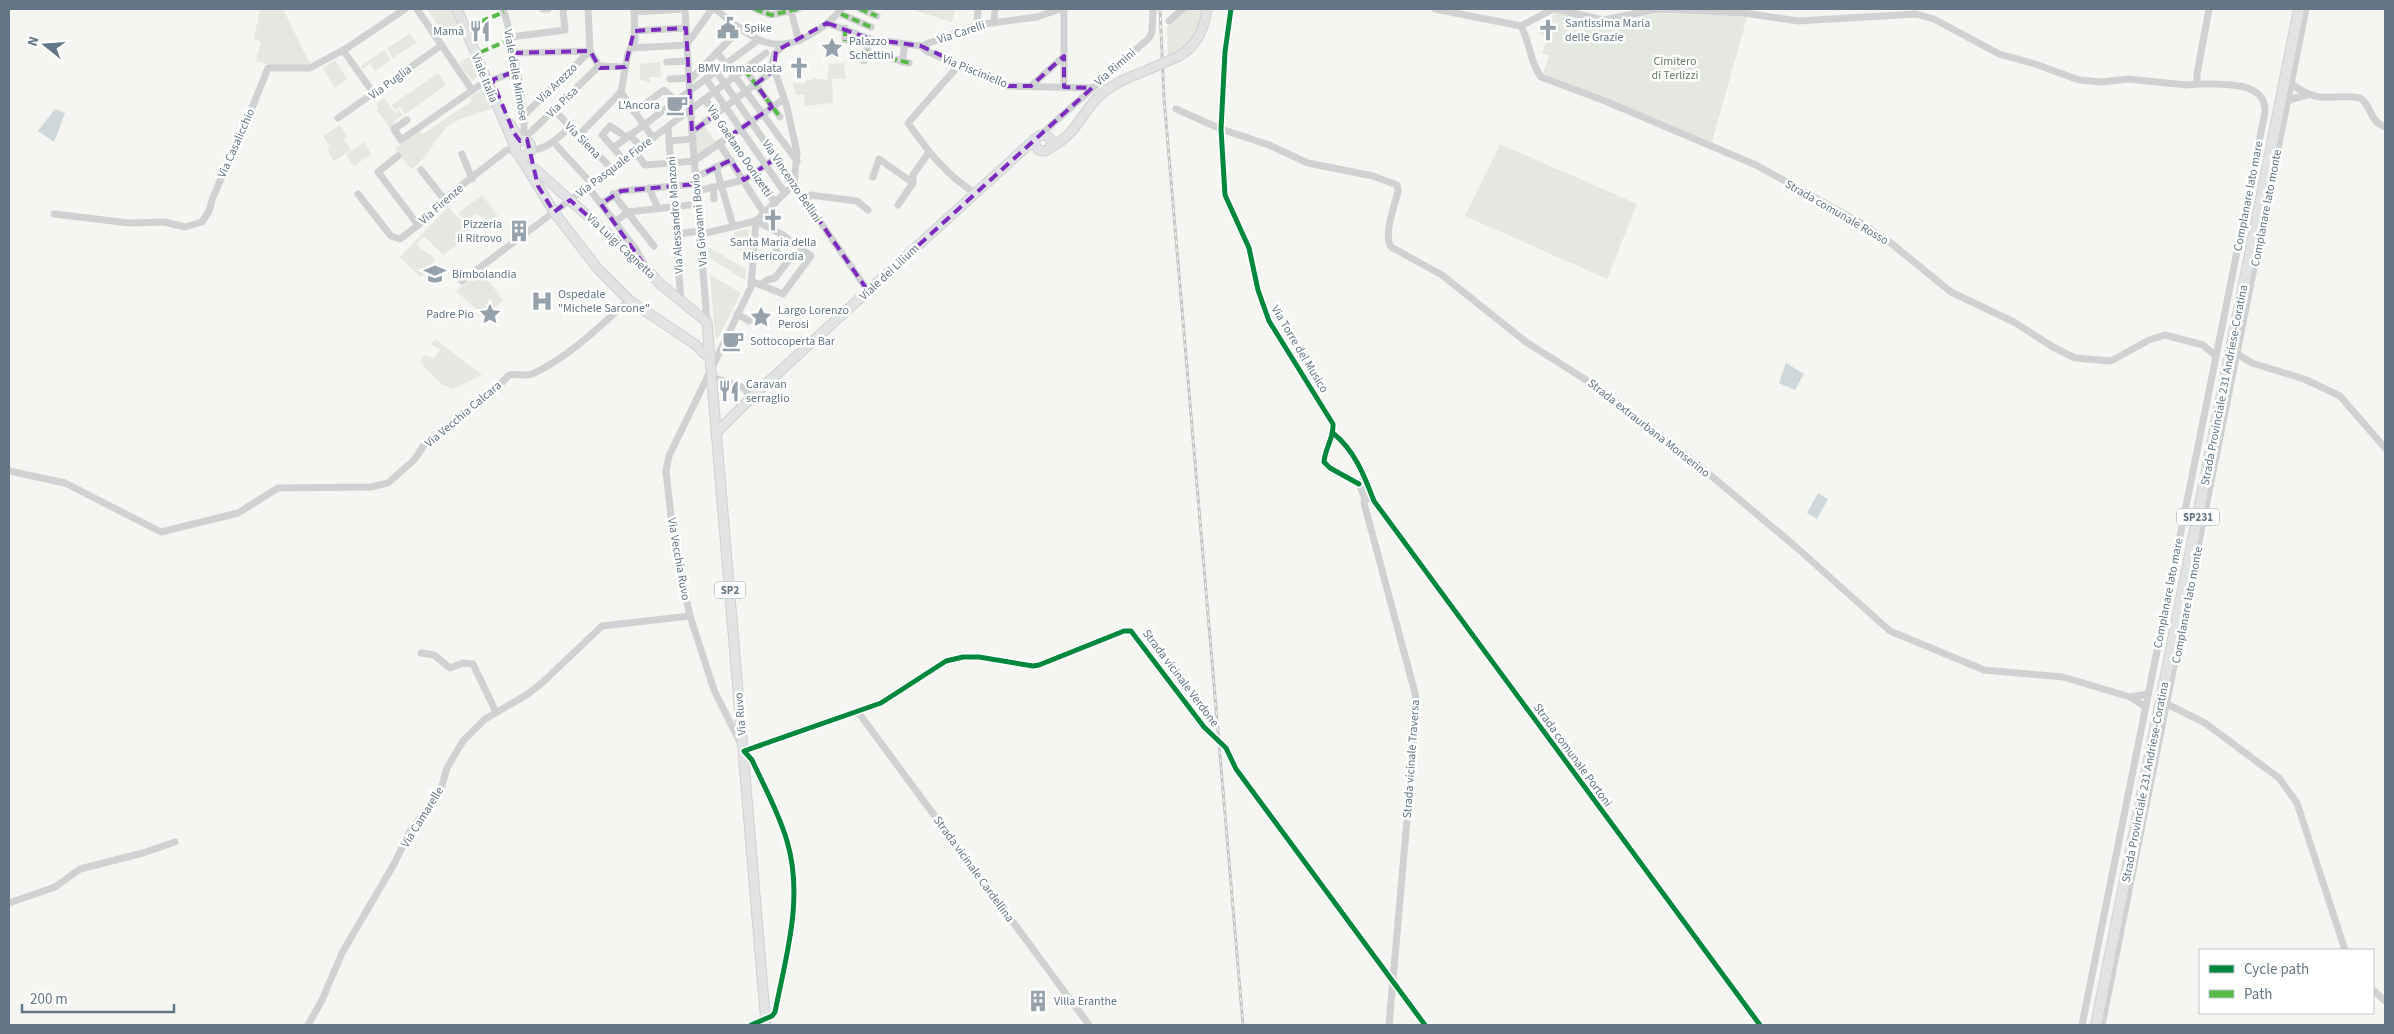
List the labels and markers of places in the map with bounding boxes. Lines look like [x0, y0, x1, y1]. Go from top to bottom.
public building icon: Spike [715, 15, 741, 41]
place label: Santissima Maria delle Grazie [1565, 15, 1650, 46]
church icon: Santissima Maria delle Grazie [1535, 17, 1561, 43]
restaurant icon: Mamà [467, 18, 493, 44]
place label: Spike [744, 20, 772, 37]
place label: Mamà [433, 23, 464, 40]
place label: Palazzo Schettini [849, 33, 894, 64]
place icon: Palazzo Schettini [819, 35, 845, 61]
church icon: BMV Immacolata [786, 55, 812, 81]
place label: BMV Immacolata [698, 60, 782, 77]
cafe icon: L'Ancora [664, 92, 690, 118]
place label: L'Ancora [618, 97, 660, 114]
church icon: Santa Maria della Misericordia [760, 207, 786, 233]
place label: Pizzeria il Ritrovo [457, 216, 502, 247]
building icon: Pizzeria il Ritrovo [506, 218, 532, 244]
place label: Santa Maria della Misericordia [730, 234, 816, 265]
school or university icon: Bimbolandia [422, 261, 448, 287]
place label: Bimbolandia [452, 266, 516, 283]
place label: Ospedale "Michele Sarcone" [558, 286, 650, 317]
hospital icon: Ospedale "Michele Sarcone" [529, 288, 555, 314]
place icon: Padre Pio [477, 301, 503, 327]
place label: Largo Lorenzo Perosi [778, 302, 849, 333]
place icon: Largo Lorenzo Perosi [748, 304, 774, 330]
place label: Padre Pio [426, 306, 474, 323]
cafe icon: Sottocoperta Bar [720, 328, 746, 354]
place label: Sottocoperta Bar [750, 333, 836, 350]
place label: Caravan serraglio [746, 376, 790, 407]
restaurant icon: Caravan serraglio [716, 378, 742, 404]
building icon: Villa Eranthe [1025, 988, 1051, 1014]
place label: Villa Eranthe [1054, 993, 1117, 1010]

